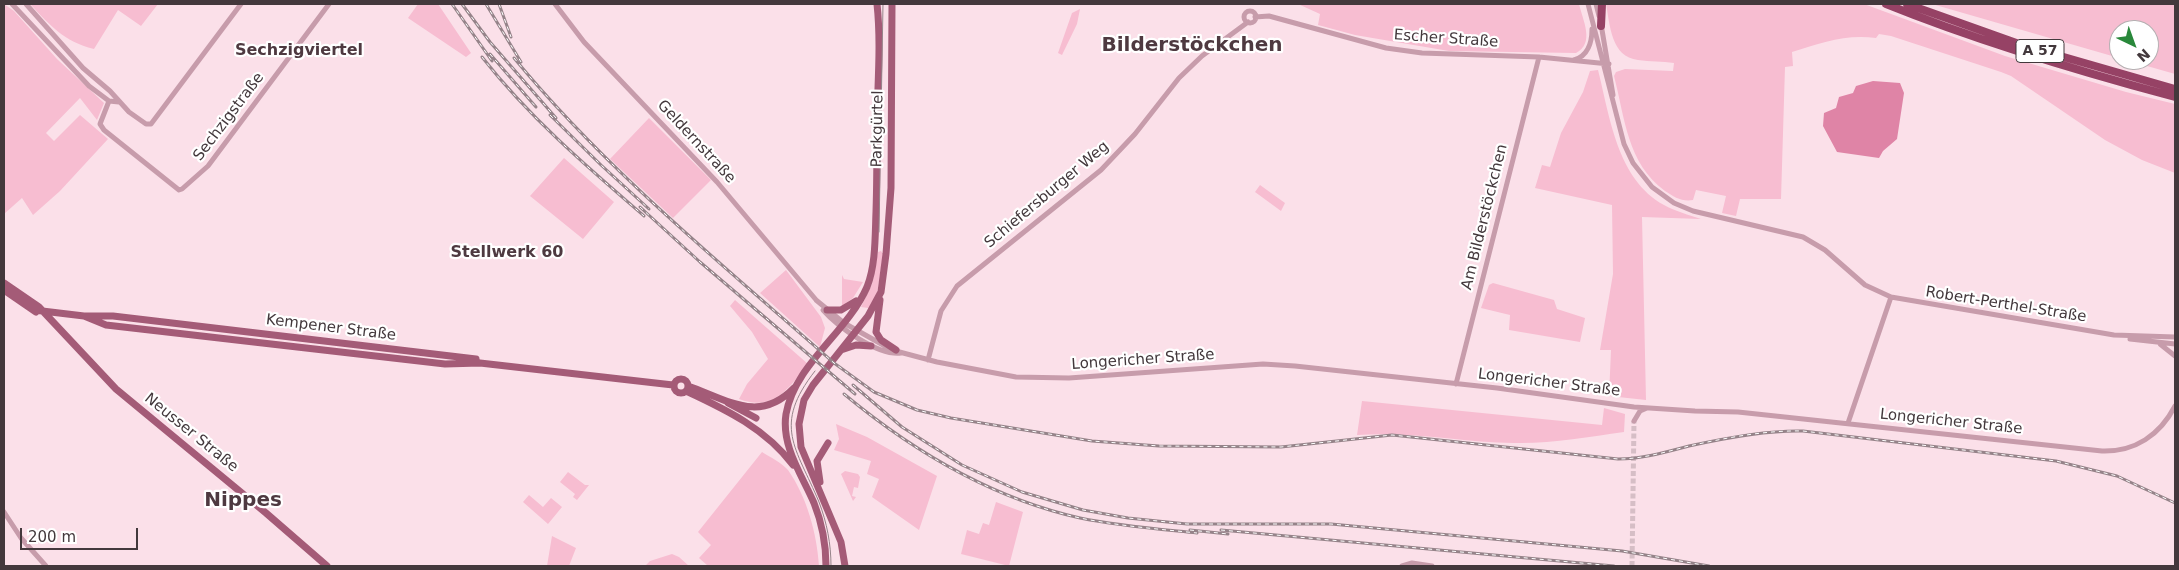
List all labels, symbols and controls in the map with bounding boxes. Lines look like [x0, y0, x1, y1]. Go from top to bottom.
north arrow [2109, 20, 2159, 70]
street label: Escher Straße [1393, 26, 1499, 52]
district label: Bilderstöckchen [1102, 34, 1282, 58]
road number: A 57 [2016, 40, 2064, 62]
district label: Sechzigviertel [235, 41, 363, 61]
text: N [2134, 46, 2153, 65]
street label: Sechzigstraße [190, 69, 268, 165]
street label: Parkgürtel [868, 90, 888, 168]
street label: Geldernstraße [653, 97, 739, 187]
street label: Schiefersburger Weg [981, 138, 1113, 252]
street label: Am Bilderstöckchen [1458, 142, 1512, 292]
district label: Stellwerk 60 [451, 243, 563, 263]
street label: Robert-Perthel-Straße [1924, 283, 2088, 327]
street label: Kempener Straße [265, 311, 397, 345]
street label: Longericher Straße [1071, 346, 1215, 374]
street label: Longericher Straße [1477, 365, 1621, 401]
street label: Neusser Straße [141, 390, 241, 476]
street label: Longericher Straße [1879, 406, 2023, 438]
district label: Nippes [204, 489, 282, 513]
scale bar [22, 518, 140, 550]
text: 200 m [28, 528, 76, 546]

